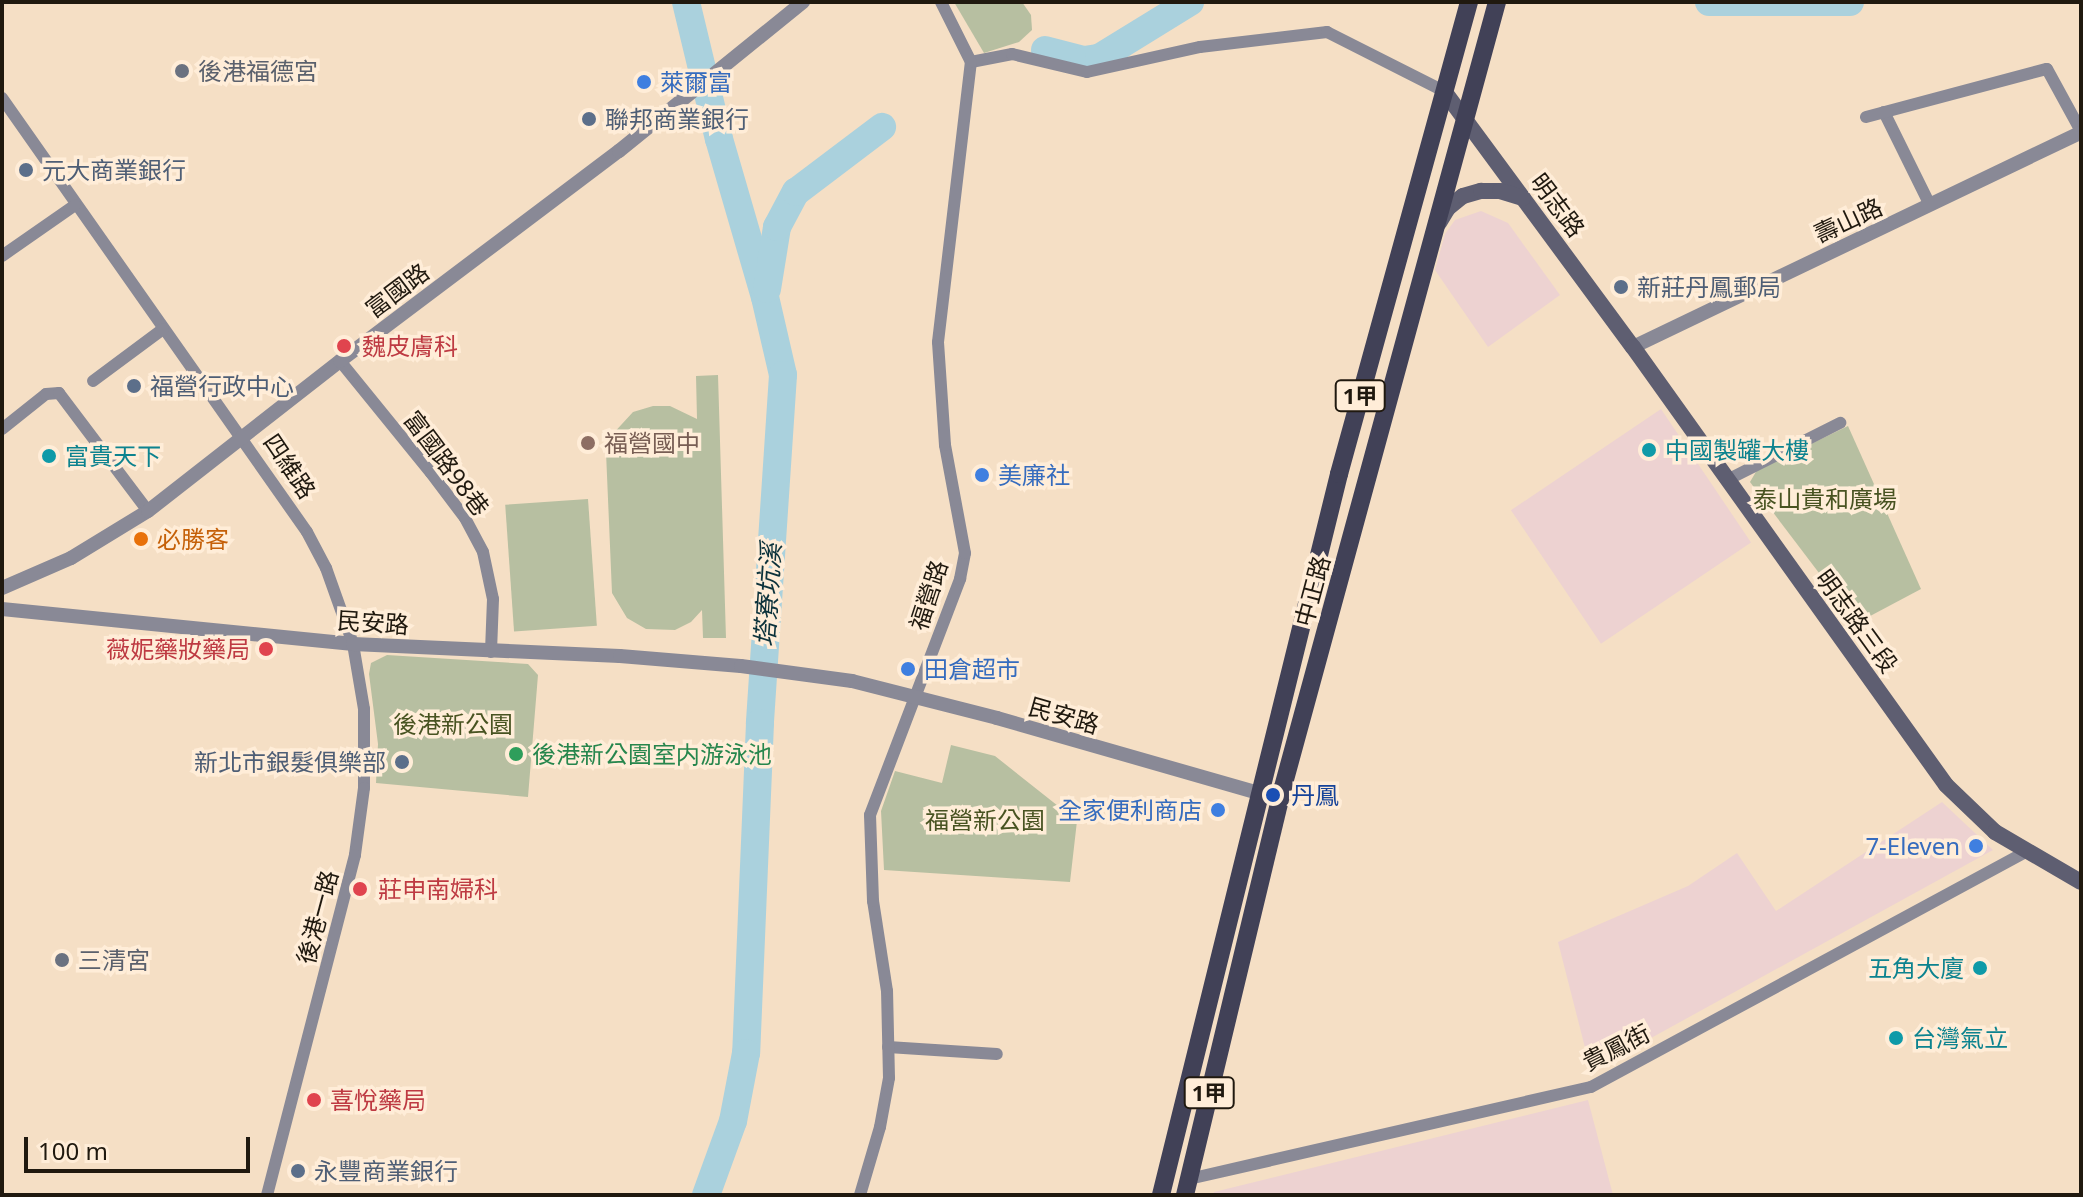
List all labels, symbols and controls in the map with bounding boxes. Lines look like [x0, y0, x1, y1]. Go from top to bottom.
place label: 後港福德宮 [198, 57, 318, 85]
marker: 後港福德宮 [173, 62, 191, 80]
place label: 萊爾富 [660, 68, 732, 96]
marker: 萊爾富 [635, 73, 653, 91]
place label: 聯邦商業銀行 [605, 105, 749, 133]
marker: 聯邦商業銀行 [580, 110, 598, 128]
place label: 元大商業銀行 [42, 156, 186, 184]
marker: 元大商業銀行 [17, 161, 35, 179]
street label: 明志路 [1525, 168, 1591, 242]
street label: 壽山路 [1809, 192, 1887, 248]
street label: 富國路 [360, 257, 434, 323]
place label: 新莊丹鳳郵局 [1637, 273, 1781, 301]
marker: 新莊丹鳳郵局 [1612, 278, 1630, 296]
place label: 魏皮膚科 [362, 332, 458, 360]
marker: 魏皮膚科 [333, 335, 355, 357]
place label: 福營行政中心 [150, 372, 294, 400]
marker: 福營行政中心 [125, 377, 143, 395]
road number: 1甲 [1334, 378, 1386, 414]
street label: 富國路98巷 [398, 405, 496, 521]
street label: 四維路 [258, 428, 322, 504]
place label: 福營國中 [604, 429, 700, 457]
marker: 福營國中 [579, 434, 597, 452]
place label: 中國製罐大樓 [1665, 436, 1809, 464]
marker: 中國製罐大樓 [1640, 441, 1658, 459]
place label: 富貴天下 [65, 442, 161, 470]
marker: 富貴天下 [40, 447, 58, 465]
place label: 美廉社 [998, 461, 1070, 489]
marker: 美廉社 [973, 466, 991, 484]
park label: 泰山貴和廣場 [1753, 485, 1897, 513]
place label: 必勝客 [157, 525, 229, 553]
marker: 必勝客 [132, 530, 150, 548]
water label: 塔寮坑溪 [749, 542, 787, 648]
street label: 中正路 [1289, 552, 1335, 630]
street label: 福營路 [903, 556, 953, 634]
street label: 明志路三段 [1810, 564, 1904, 678]
street label: 民安路 [336, 605, 410, 639]
place label: 薇妮藥妝藥局 [106, 635, 250, 663]
marker: 薇妮藥妝藥局 [257, 640, 275, 658]
place label: 田倉超市 [924, 655, 1020, 683]
marker: 田倉超市 [899, 660, 917, 678]
street label: 民安路 [1025, 691, 1103, 739]
park label: 後港新公園 [393, 710, 513, 738]
place label: 後港新公園室内游泳池 [532, 740, 772, 768]
marker: 後港新公園室内游泳池 [507, 745, 525, 763]
place label: 新北市銀髮俱樂部 [194, 748, 386, 776]
marker: 新北市銀髮俱樂部 [393, 753, 411, 771]
place label: 丹鳳 [1291, 781, 1339, 809]
marker: 丹鳳 [1262, 784, 1284, 806]
place label: 全家便利商店 [1058, 796, 1202, 824]
marker: 全家便利商店 [1209, 801, 1227, 819]
park label: 福營新公園 [925, 806, 1045, 834]
place label: 7-Eleven [1865, 832, 1960, 860]
marker: 7-Eleven [1967, 837, 1985, 855]
street label: 後港一路 [291, 867, 343, 967]
place label: 莊申南婦科 [378, 875, 498, 903]
marker: 莊申南婦科 [349, 878, 371, 900]
place label: 三清宮 [78, 946, 150, 974]
marker: 三清宮 [53, 951, 71, 969]
place label: 五角大廈 [1868, 954, 1964, 982]
marker: 五角大廈 [1971, 959, 1989, 977]
street label: 貴鳳街 [1577, 1018, 1655, 1076]
place label: 台灣氣立 [1912, 1024, 2008, 1052]
marker: 台灣氣立 [1887, 1029, 1905, 1047]
road number: 1甲 [1183, 1075, 1235, 1111]
place label: 喜悅藥局 [330, 1086, 426, 1114]
marker: 喜悅藥局 [305, 1091, 323, 1109]
scale bar [28, 1121, 254, 1171]
text: 100 m [38, 1134, 108, 1167]
place label: 永豐商業銀行 [314, 1157, 458, 1185]
marker: 永豐商業銀行 [289, 1162, 307, 1180]

